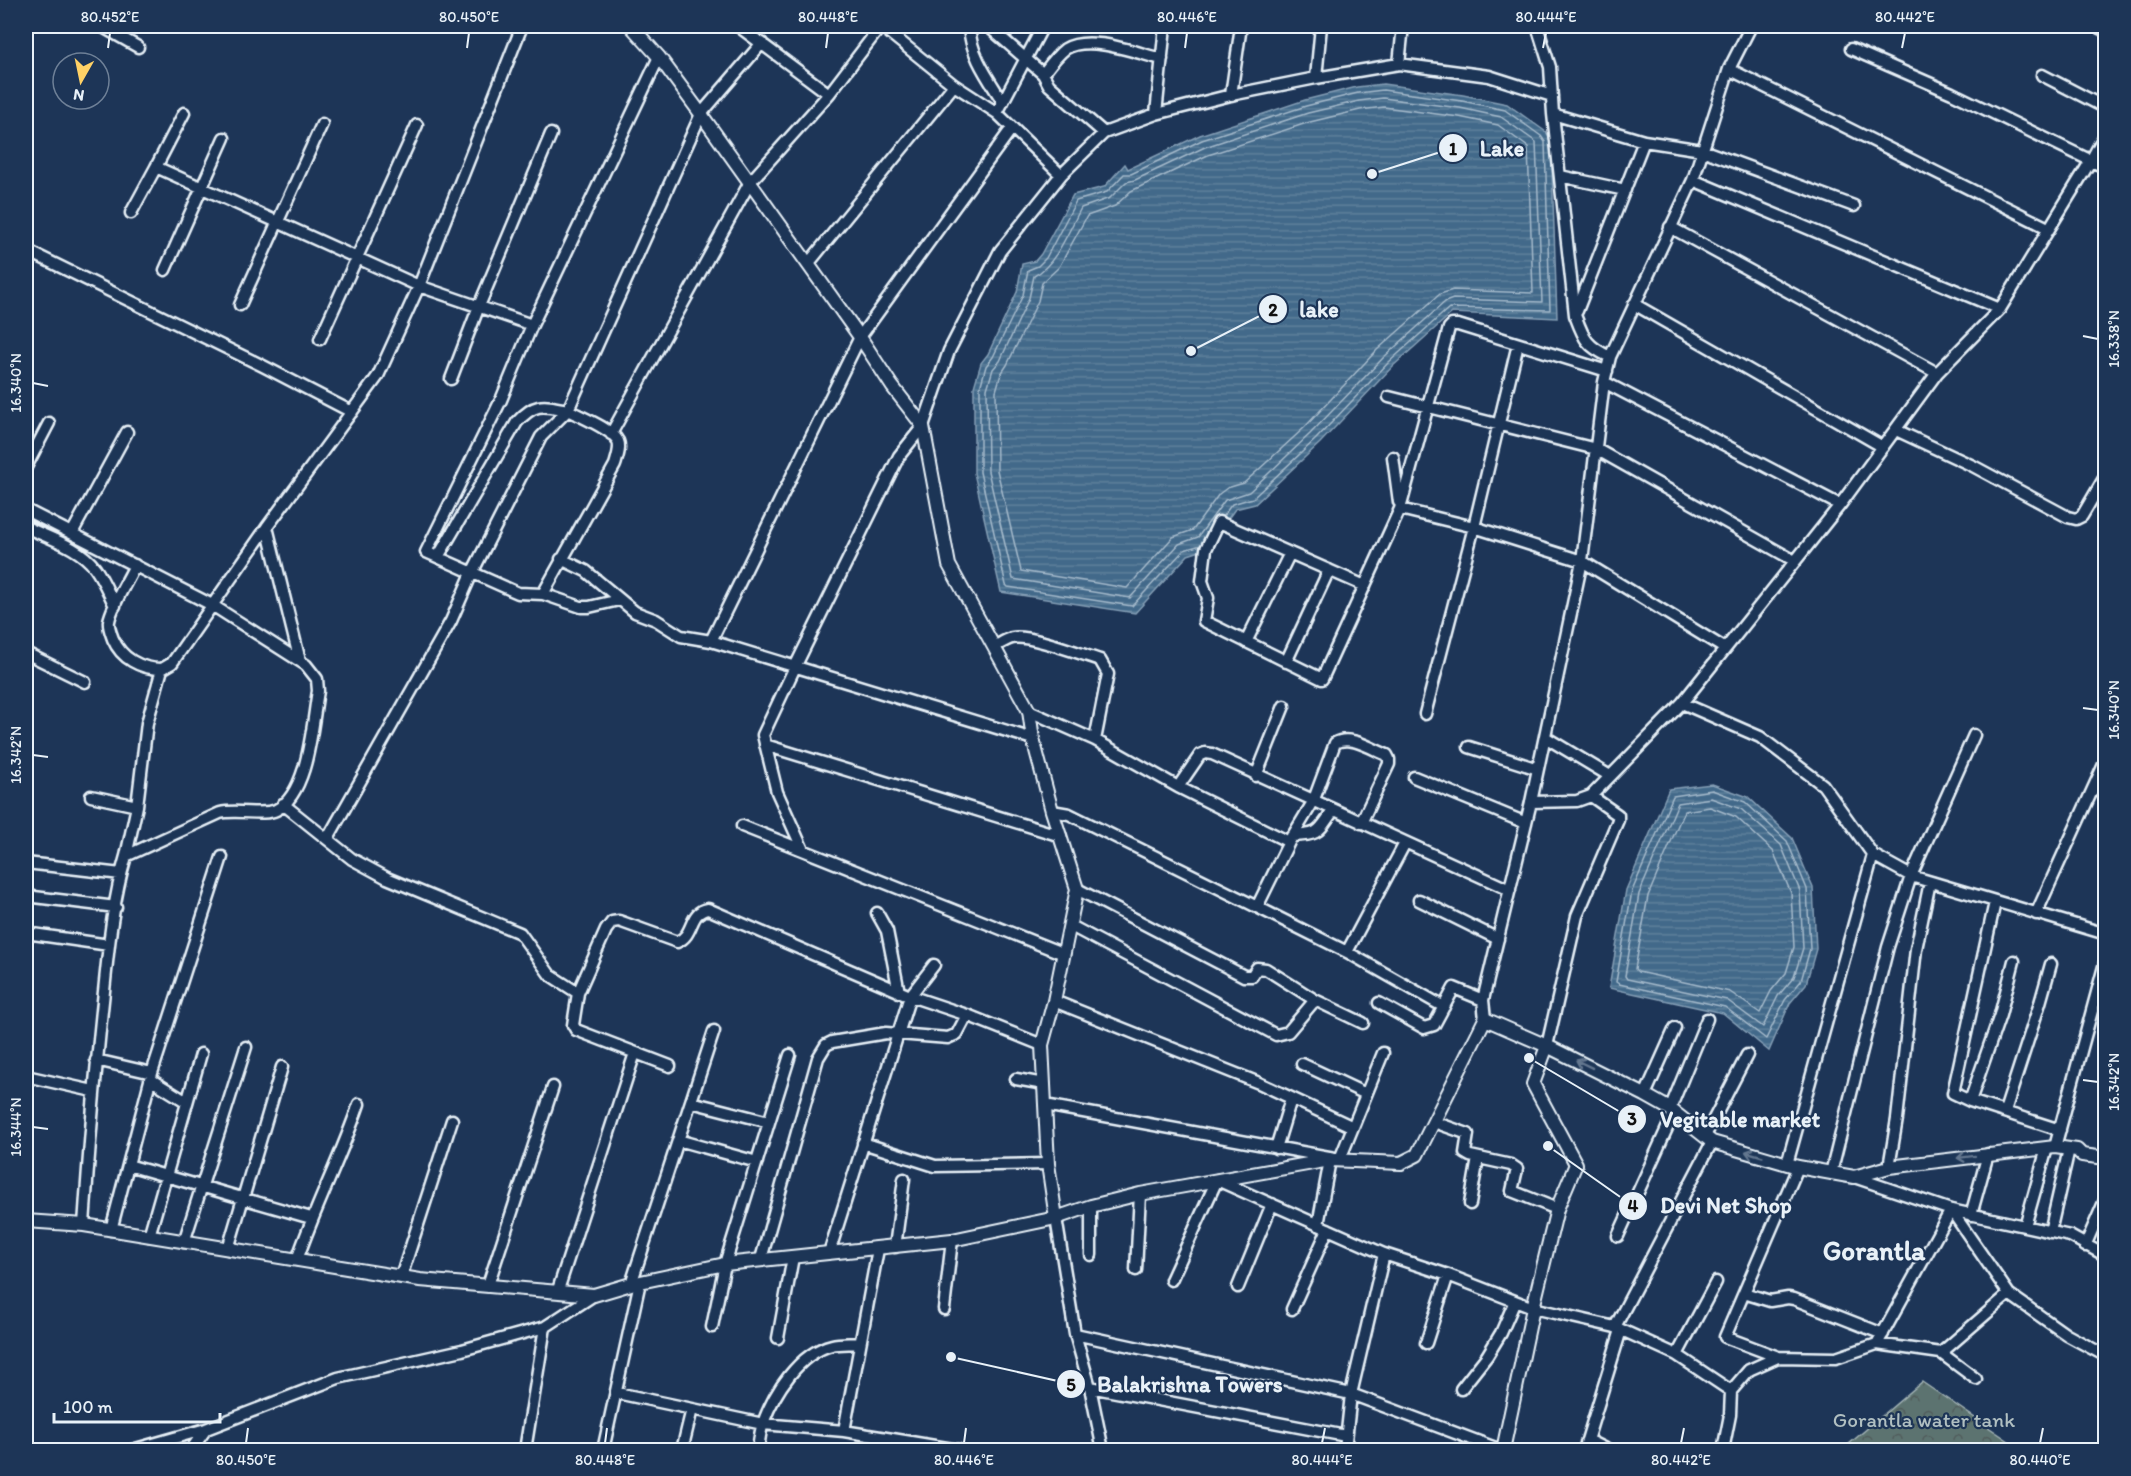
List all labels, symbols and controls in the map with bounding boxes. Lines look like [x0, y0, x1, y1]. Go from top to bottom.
text: 80.452°E [81, 8, 139, 26]
text: 80.450°E [439, 8, 499, 26]
text: 80.448°E [798, 8, 858, 26]
text: 80.446°E [1157, 8, 1217, 26]
text: 80.444°E [1516, 8, 1576, 26]
text: 80.442°E [1875, 8, 1935, 26]
north arrow [51, 51, 111, 111]
text: N [72, 85, 86, 106]
callout: Lake [1438, 128, 1536, 168]
text: Lake [1480, 135, 1524, 162]
text: 1 [1449, 138, 1458, 160]
callout: lake [1258, 289, 1351, 329]
text: lake [1299, 296, 1339, 323]
text: 2 [1268, 299, 1278, 321]
text: 16.338°N [2105, 310, 2123, 368]
text: 16.340°N [7, 353, 25, 413]
text: 16.340°N [2105, 680, 2123, 740]
text: 16.342°N [7, 726, 25, 784]
text: 16.342°N [2105, 1053, 2123, 1111]
one-way arrow [1575, 1058, 1593, 1070]
text: 16.344°N [7, 1097, 25, 1157]
callout: Vegitable market [1617, 1099, 1832, 1139]
text: Vegitable market [1660, 1106, 1821, 1133]
text: 3 [1627, 1108, 1637, 1130]
one-way arrow [1745, 1148, 1764, 1159]
one-way arrow [1956, 1152, 1976, 1163]
callout: Devi Net Shop [1618, 1186, 1803, 1226]
text: Devi Net Shop [1660, 1192, 1792, 1219]
text: 4 [1628, 1195, 1639, 1217]
district label: Gorantla [1823, 1234, 1926, 1267]
callout: Balakrishna Towers [1056, 1364, 1294, 1404]
text: Balakrishna Towers [1097, 1371, 1283, 1398]
text: 5 [1066, 1374, 1076, 1396]
scale bar [54, 1386, 220, 1424]
text: 100 m [63, 1396, 113, 1418]
park label: Gorantla water tank [1833, 1407, 2015, 1432]
text: 80.450°E [216, 1451, 276, 1469]
text: 80.448°E [575, 1451, 635, 1469]
text: 80.446°E [934, 1451, 994, 1469]
text: 80.444°E [1292, 1451, 1352, 1469]
text: 80.442°E [1651, 1451, 1711, 1469]
text: 80.440°E [2009, 1451, 2071, 1469]

